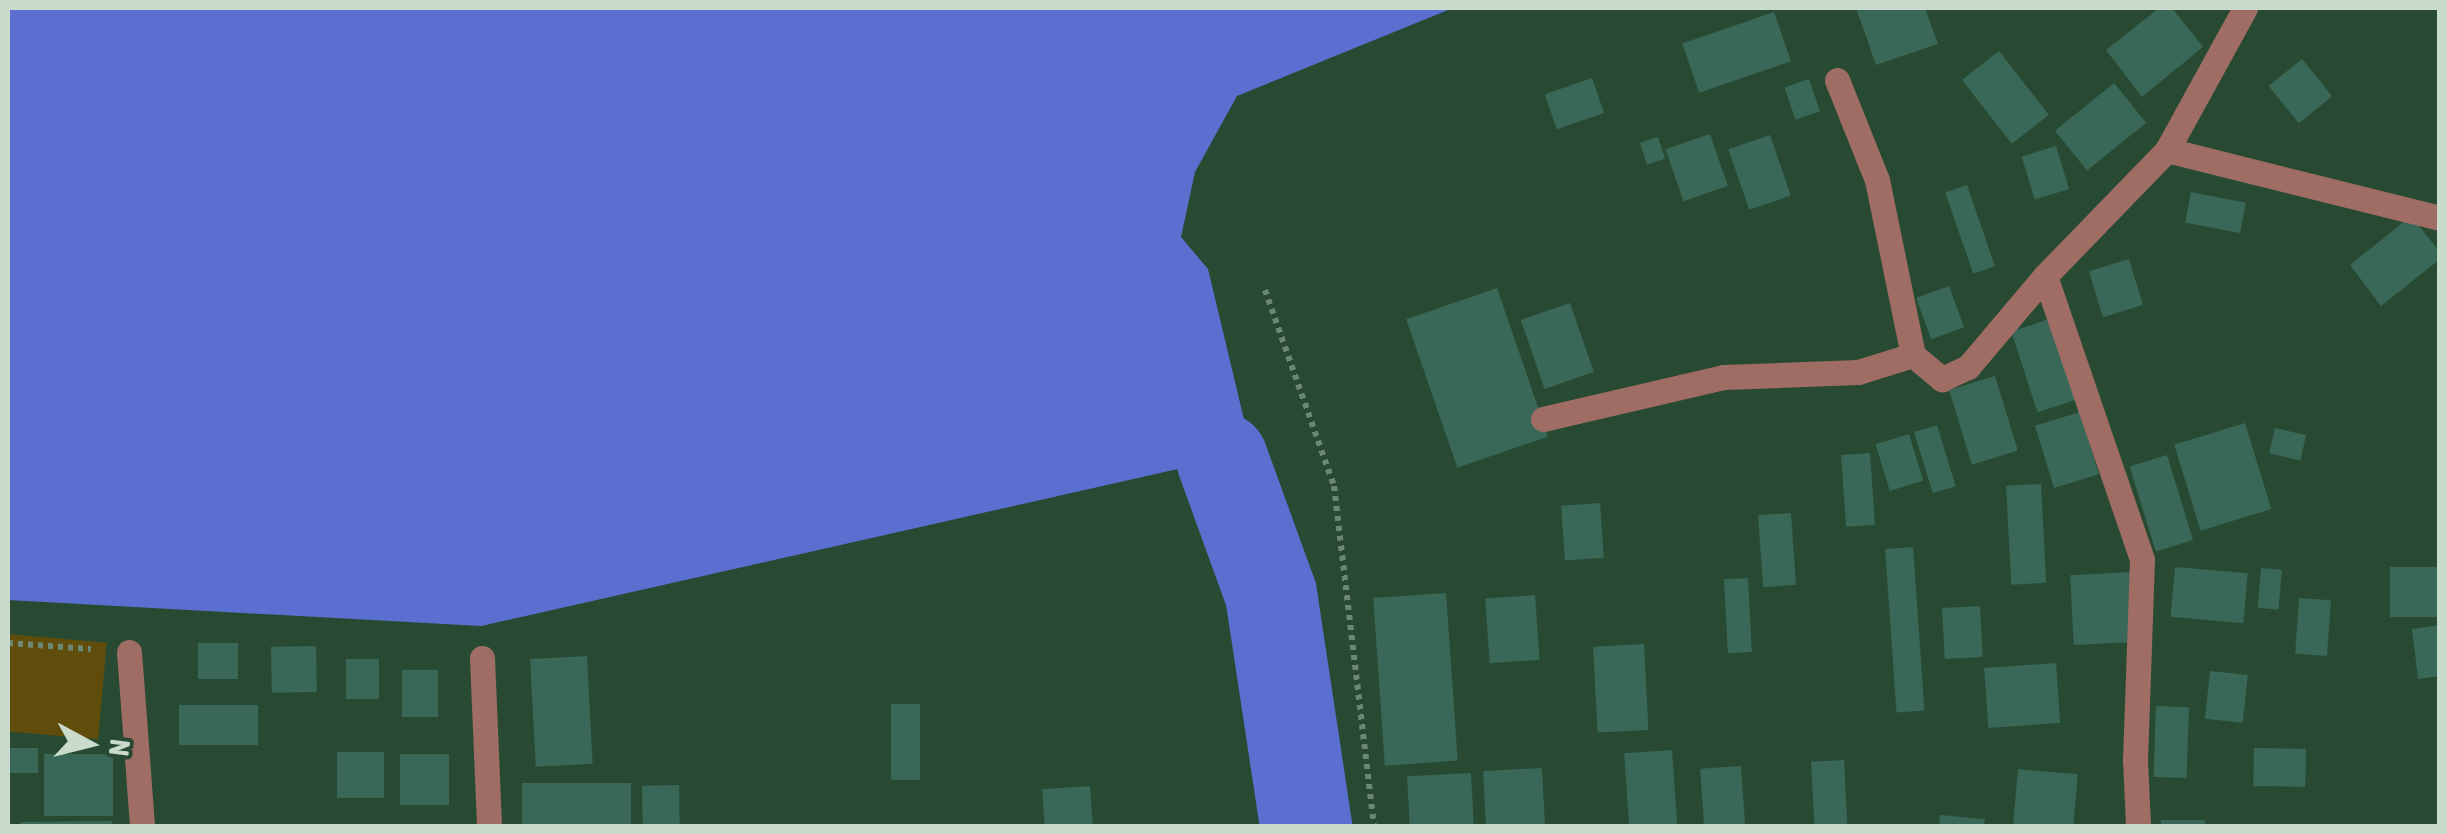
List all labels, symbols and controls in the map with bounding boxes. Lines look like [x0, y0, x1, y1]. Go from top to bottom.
north arrow [40, 694, 140, 794]
text: N [103, 738, 137, 758]

